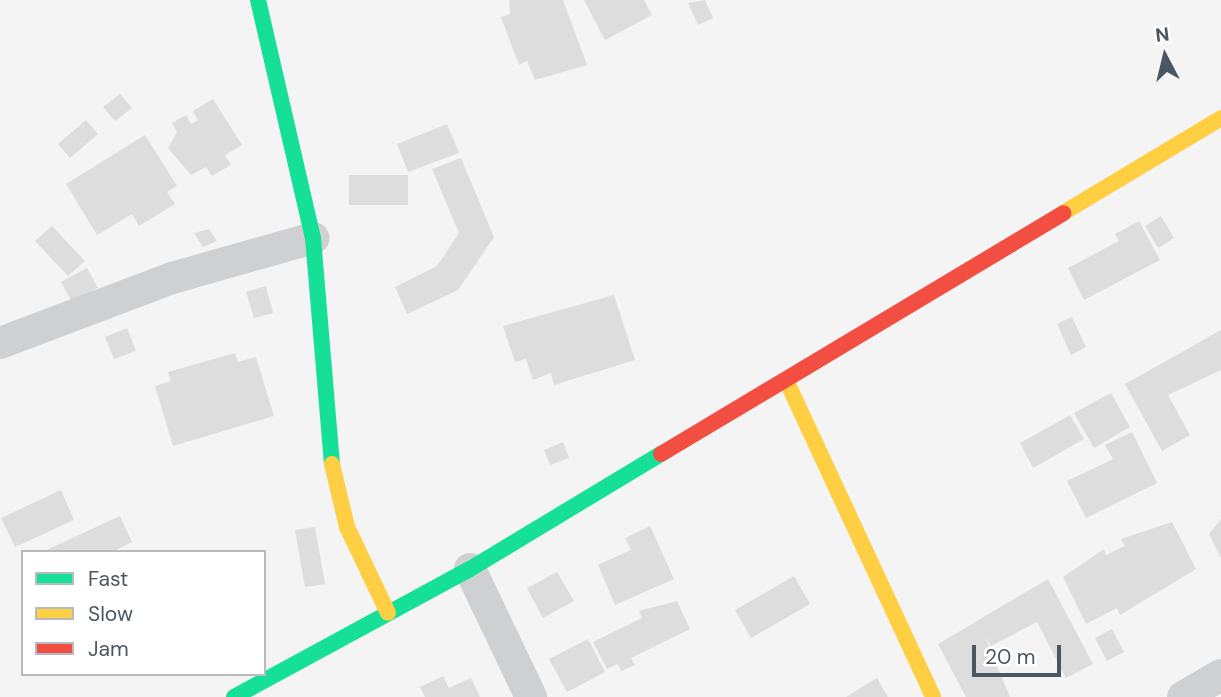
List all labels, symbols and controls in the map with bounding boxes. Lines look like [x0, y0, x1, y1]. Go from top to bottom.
north arrow [1130, 21, 1200, 91]
text: N [1154, 21, 1171, 48]
legend [21, 550, 266, 676]
text: Fast [88, 565, 128, 593]
text: Slow [88, 600, 133, 628]
scale bar [976, 630, 1065, 674]
text: Jam [88, 635, 129, 663]
text: 20 m [985, 643, 1036, 671]

